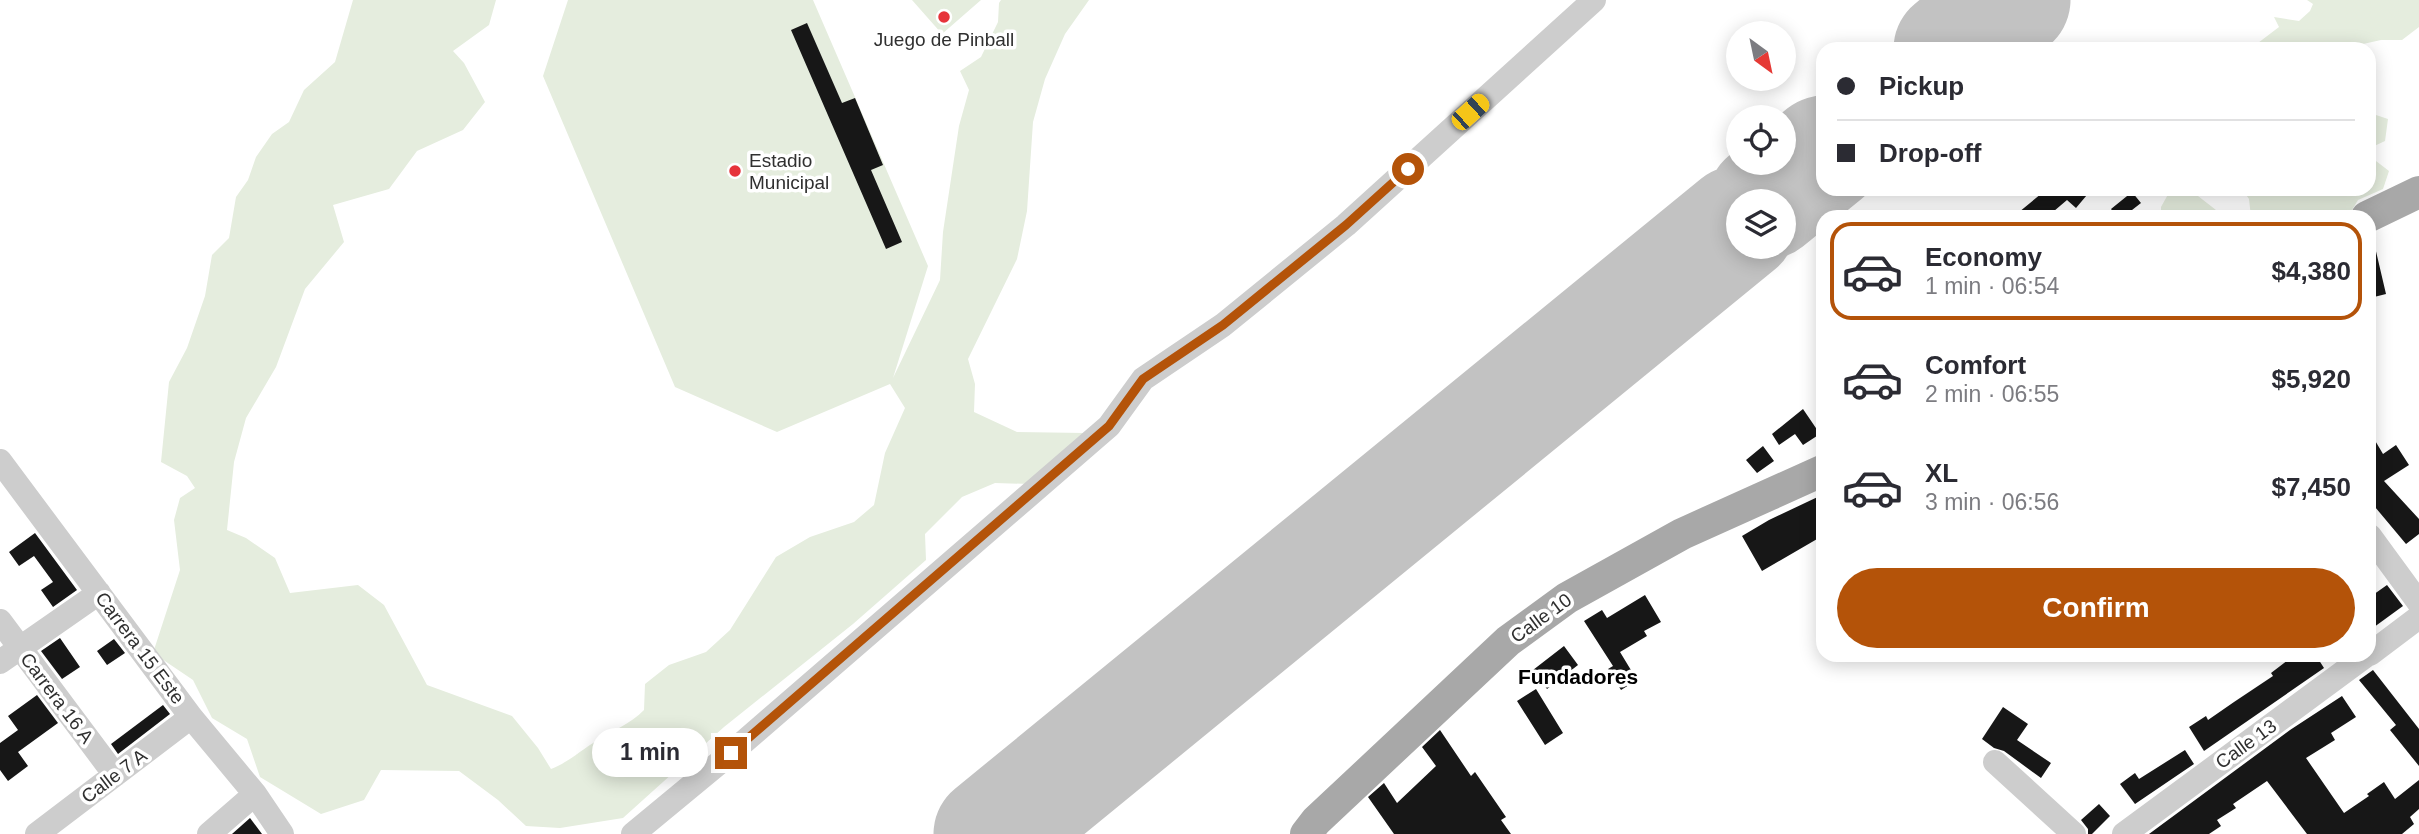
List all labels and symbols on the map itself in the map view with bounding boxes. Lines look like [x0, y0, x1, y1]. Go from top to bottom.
marker: Juego de Pinball [936, 9, 952, 25]
north arrow [1726, 21, 1796, 91]
place label: Juego de Pinball [874, 29, 1014, 50]
car [1448, 90, 1493, 134]
place label: Estadio Municipal [749, 150, 829, 193]
route start [1392, 153, 1424, 185]
marker: Estadio Municipal [727, 163, 743, 179]
street label: Carrera 15 Este [91, 588, 189, 708]
street label: Calle 10 [1507, 589, 1575, 647]
street label: Carrera 16 A [16, 649, 98, 748]
district label: Fundadores [1518, 665, 1638, 688]
street label: Calle 13 [2212, 715, 2280, 773]
callout: 1 min [591, 728, 706, 778]
route end [715, 737, 747, 769]
street label: Calle 7 A [77, 745, 151, 807]

